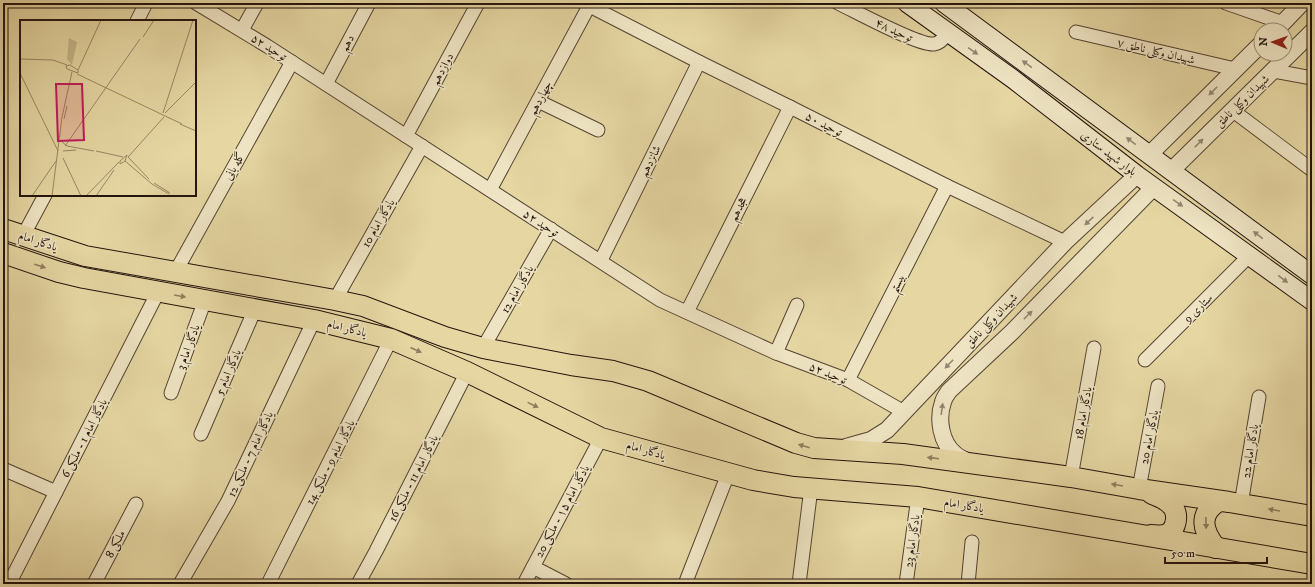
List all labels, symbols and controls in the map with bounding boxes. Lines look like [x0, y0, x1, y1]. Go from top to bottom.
street label: توحید ۴۸ [873, 15, 915, 46]
inset map [20, 20, 196, 196]
north arrow [1253, 22, 1293, 62]
street label: توحید ۵۲ [248, 31, 290, 65]
street label: دهم [337, 32, 361, 56]
street label: شهیدان وکیلی ناطق ۷ [1115, 35, 1196, 69]
text: N [1257, 37, 1271, 46]
one-way arrow [967, 47, 978, 55]
street label: دوازدهم [428, 50, 460, 89]
one-way arrow [1022, 60, 1032, 68]
street label: شهیدان وکیلی ناطق [1212, 72, 1273, 132]
street label: چهاردهم [525, 78, 559, 120]
one-way arrow [1208, 86, 1218, 96]
street label: توحید ۵۰ [803, 109, 845, 140]
street label: بلوار شهید ستاری [1078, 127, 1140, 179]
one-way arrow [1126, 137, 1137, 146]
one-way arrow [1194, 138, 1204, 148]
street label: شانزدهم [636, 143, 667, 181]
street label: گله بانی [220, 149, 248, 183]
street label: هجدهم [726, 194, 754, 225]
street label: یادگار امام 10 [358, 195, 401, 252]
one-way arrow [1173, 199, 1183, 207]
street label: توحید ۵۲ [520, 206, 562, 241]
one-way arrow [1084, 216, 1094, 225]
street label: یادگار امام [15, 227, 60, 258]
one-way arrow [1253, 231, 1264, 239]
street label: یادگار امام 12 [497, 261, 540, 317]
one-way arrow [34, 263, 46, 269]
street label: بیستم [886, 271, 912, 297]
one-way arrow [1278, 275, 1289, 284]
street label: شهیدان وکیلی ناطق [962, 290, 1022, 351]
street label: ستاری 9 [1180, 291, 1216, 327]
one-way arrow [174, 293, 187, 299]
one-way arrow [1023, 310, 1033, 320]
street label: یادگار امام [325, 315, 369, 344]
street label: یادگار امام 3 [172, 321, 207, 373]
street label: یادگار امام 5 [211, 346, 248, 399]
one-way arrow [410, 347, 421, 353]
street label: توحید ۵۲ [807, 359, 850, 388]
one-way arrow [944, 359, 954, 369]
street label: یادگار امام 18 [1071, 385, 1099, 441]
street label: یادگار امام 1 - ملکی 6 [57, 395, 114, 482]
one-way arrow [528, 402, 539, 408]
one-way arrow [939, 403, 945, 416]
street label: یادگار امام 7 - ملکی 12 [223, 408, 280, 501]
street label: یادگار امام 20 [1136, 408, 1165, 466]
street label: یادگار امام 9 - ملکی 14 [302, 416, 361, 509]
street label: یادگار امام 22 [1238, 422, 1265, 480]
street label: یادگار امام 11 - ملکی 16 [384, 431, 445, 526]
street label: یادگار امام [624, 437, 668, 466]
one-way arrow [798, 442, 811, 448]
one-way arrow [927, 455, 940, 462]
street label: یادگار امام ۱۵ - ملکی 20 [531, 461, 596, 561]
one-way arrow [1111, 482, 1124, 488]
street label: یادگار امام [942, 494, 986, 519]
one-way arrow [1267, 506, 1280, 512]
street label: یادگار امام 23 [900, 513, 927, 569]
one-way arrow [1202, 517, 1209, 529]
street label: ملکی 8 [102, 528, 130, 561]
scale bar [1165, 539, 1267, 565]
text: 50 m [1171, 546, 1195, 561]

